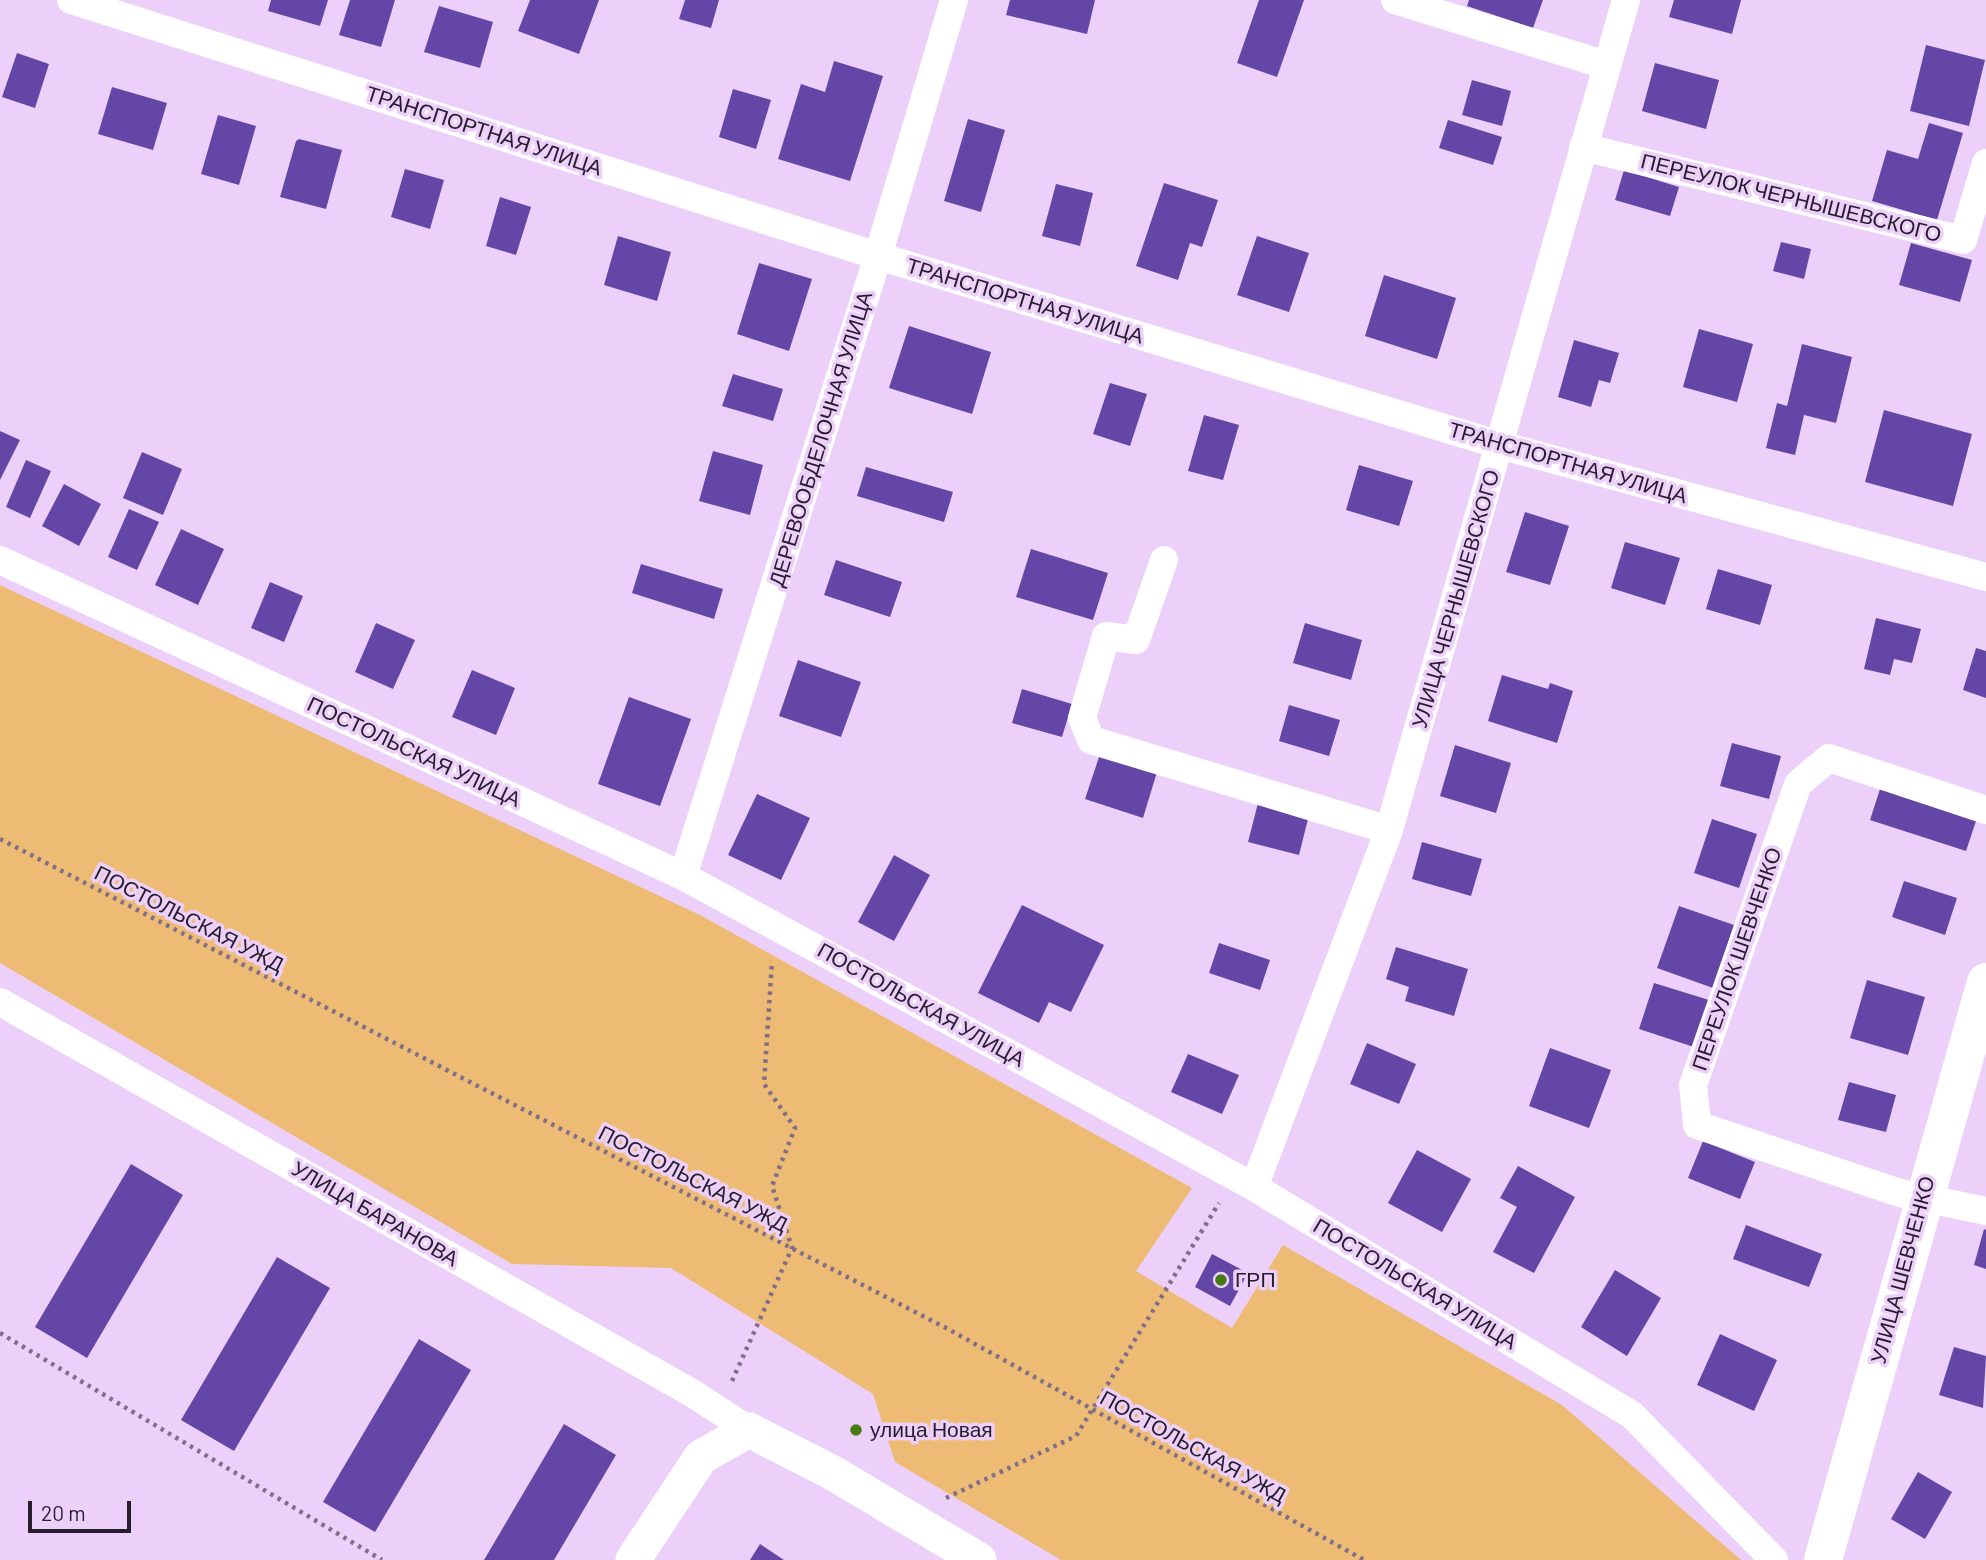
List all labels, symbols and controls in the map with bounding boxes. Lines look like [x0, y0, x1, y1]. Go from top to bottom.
street label: ТРАНСПОРТНАЯ УЛИЦА [363, 81, 605, 181]
street label: ПЕРЕУЛОК ЧЕРНЫШЕВСКОГО [1638, 148, 1944, 248]
street label: ТРАНСПОРТНАЯ УЛИЦА [903, 253, 1147, 349]
street label: ДЕРЕВООБДЕЛОЧНАЯ УЛИЦА [764, 288, 878, 590]
street label: ТРАНСПОРТНАЯ УЛИЦА [1446, 417, 1690, 509]
street label: УЛИЦА ЧЕРНЫШЕВСКОГО [1407, 467, 1505, 731]
street label: ПОСТОЛЬСКАЯ УЛИЦА [303, 691, 525, 813]
street label: ПЕРЕУЛОК ШЕВЧЕНКО [1687, 844, 1787, 1074]
street label: ПОСТОЛЬСКАЯ УЖД [90, 860, 288, 978]
street label: ПОСТОЛЬСКАЯ УЛИЦА [813, 938, 1029, 1072]
street label: ПОСТОЛЬСКАЯ УЖД [594, 1120, 792, 1238]
street label: УЛИЦА БАРАНОВА [287, 1156, 463, 1272]
street label: УЛИЦА ШЕВЧЕНКО [1866, 1173, 1940, 1367]
street label: ПОСТОЛЬСКАЯ УЛИЦА [1309, 1213, 1521, 1355]
place label: ГРП [1235, 1267, 1275, 1293]
marker: ГРП [1213, 1272, 1229, 1288]
street label: ПОСТОЛЬСКАЯ УЖД [1096, 1385, 1290, 1509]
place label: улица Новая [870, 1417, 993, 1443]
marker: улица Новая [848, 1422, 864, 1438]
scale bar [32, 1486, 135, 1530]
text: 20 m [41, 1500, 86, 1525]

